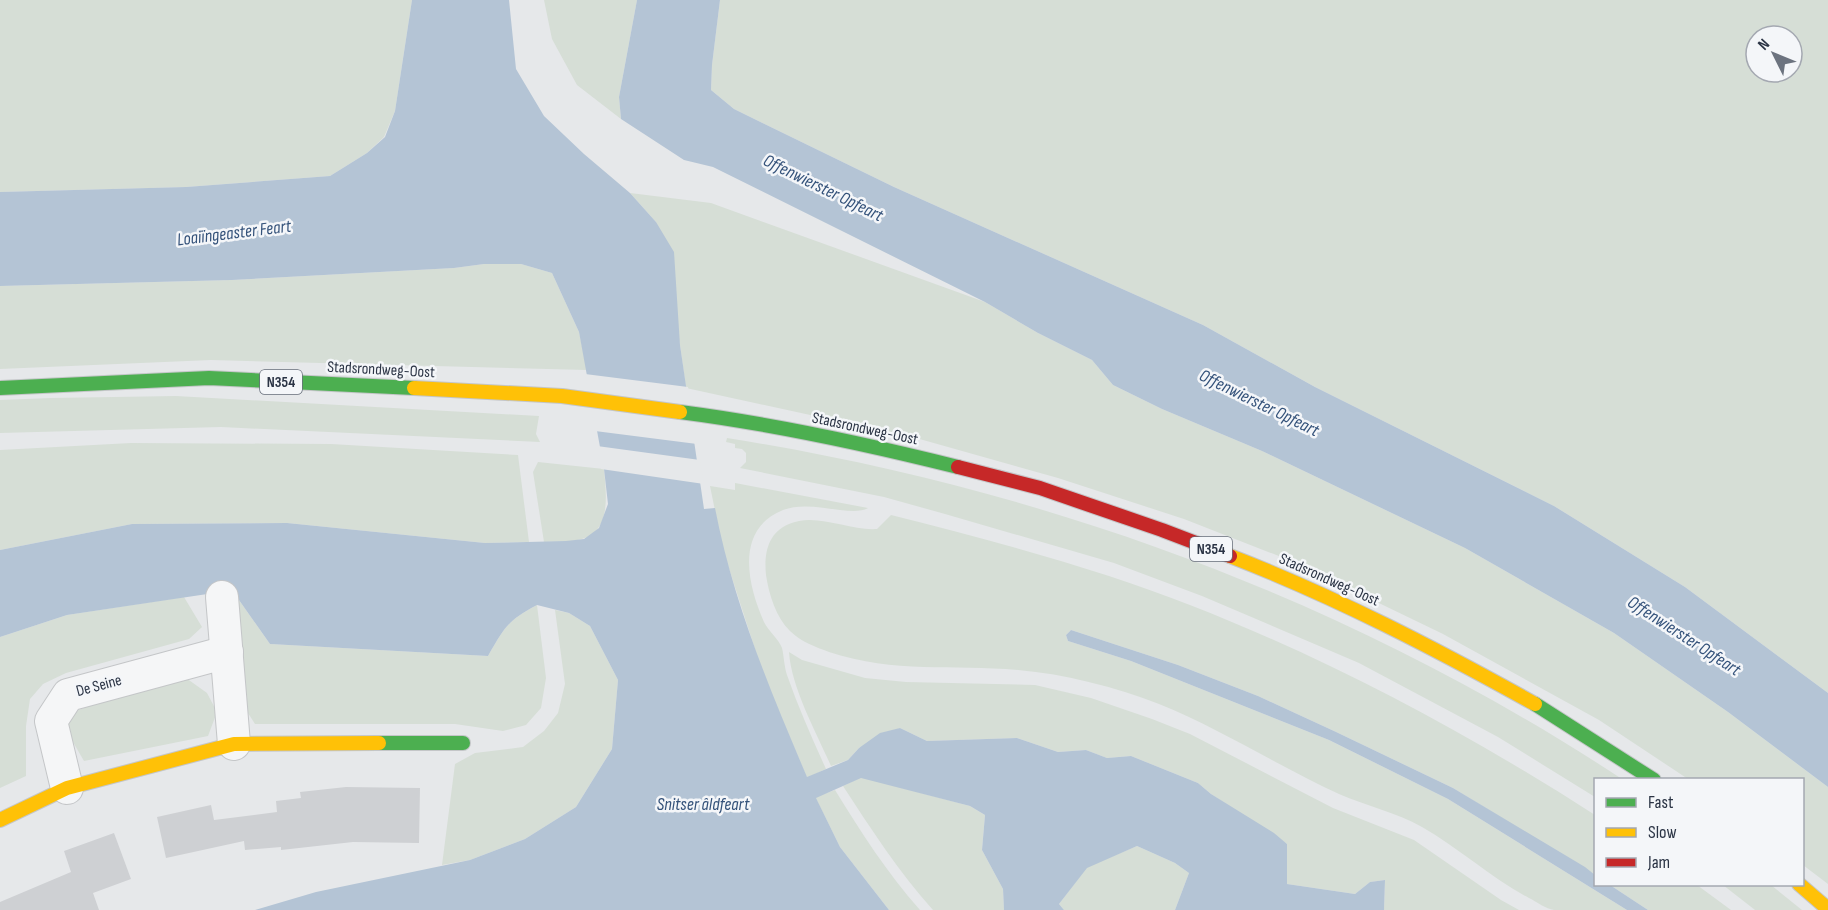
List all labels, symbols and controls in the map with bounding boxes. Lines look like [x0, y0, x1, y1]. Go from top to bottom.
north arrow [1744, 24, 1804, 84]
text: N [1754, 35, 1774, 54]
water label: Offenwierster Opfeart [760, 150, 887, 226]
water label: Loaiïngeaster Feart [176, 216, 293, 250]
street label: Stadsrondweg-Oost [327, 358, 435, 382]
water label: Offenwierster Opfeart [1196, 365, 1323, 441]
road number: N354 [260, 370, 302, 394]
street label: Stadsrondweg-Oost [810, 408, 920, 450]
road number: N354 [1190, 537, 1232, 561]
street label: Stadsrondweg-Oost [1276, 549, 1382, 611]
water label: Offenwierster Opfeart [1624, 592, 1745, 681]
street label: De Seine [74, 671, 124, 701]
legend [1594, 778, 1804, 886]
text: Fast [1648, 792, 1674, 813]
water label: Snitser âldfeart [657, 794, 750, 815]
text: Slow [1648, 822, 1677, 843]
text: Jam [1647, 852, 1670, 873]

